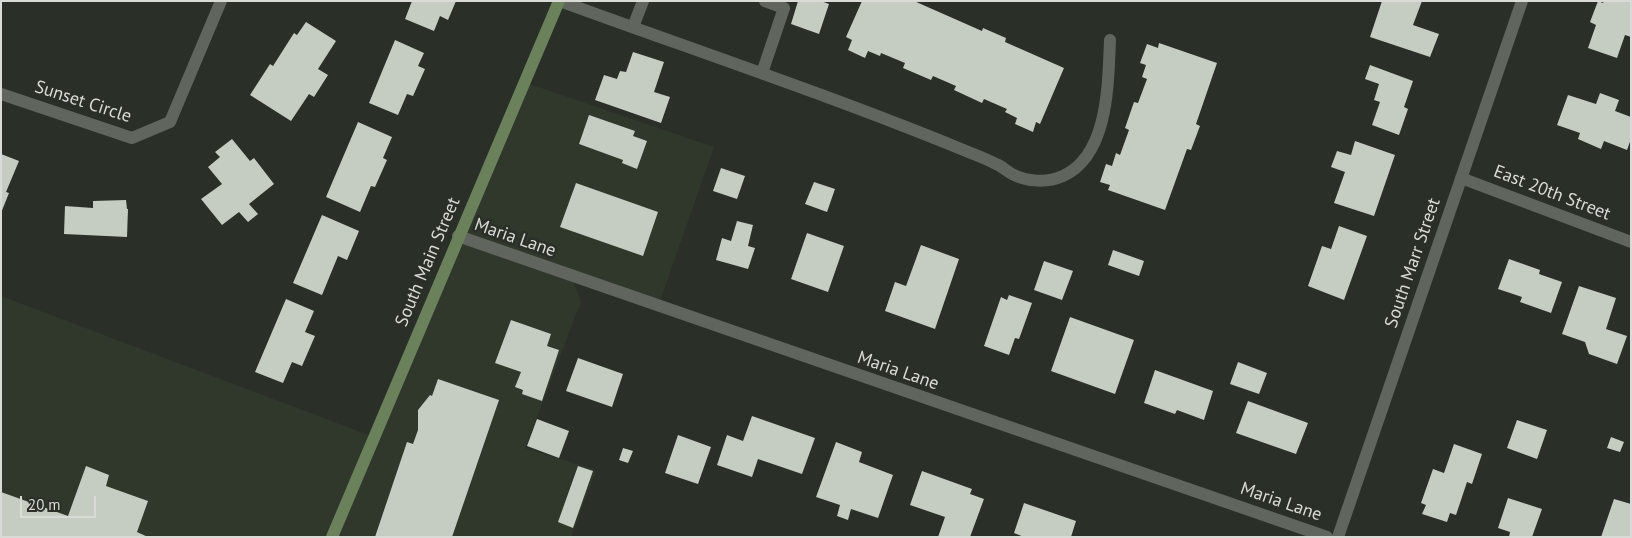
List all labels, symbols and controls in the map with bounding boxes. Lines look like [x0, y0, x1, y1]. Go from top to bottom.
street label: Sunset Circle [32, 76, 134, 128]
street label: East 20th Street [1491, 161, 1613, 225]
street label: South Main Street [391, 194, 465, 330]
street label: South Marr Street [1381, 195, 1445, 331]
street label: Maria Lane [471, 214, 559, 262]
street label: Maria Lane [854, 347, 942, 395]
street label: Maria Lane [1237, 478, 1325, 526]
scale bar [22, 486, 99, 518]
text: 20 m [28, 495, 61, 514]

